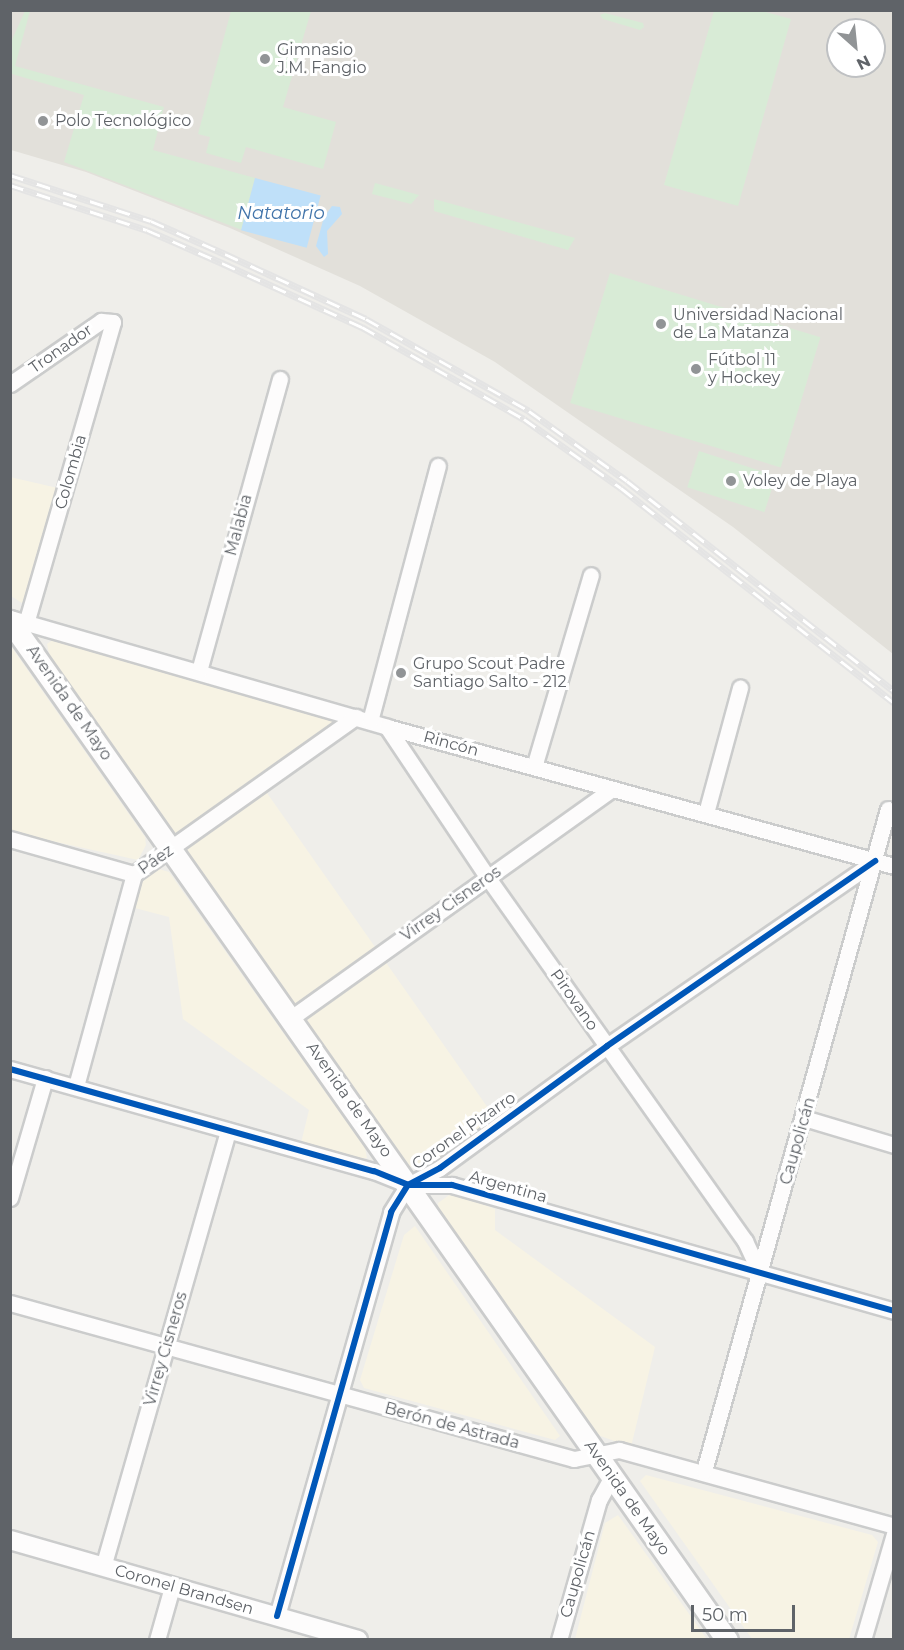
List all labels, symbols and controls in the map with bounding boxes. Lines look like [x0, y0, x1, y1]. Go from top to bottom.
north arrow [826, 18, 886, 78]
place label: Gimnasio J.M. Fangio [277, 40, 366, 78]
text: N [853, 51, 874, 74]
marker: Gimnasio J.M. Fangio [258, 52, 272, 66]
place label: Polo Tecnológico [55, 111, 191, 131]
marker: Polo Tecnológico [36, 114, 50, 128]
water label: Natatorio [237, 202, 325, 224]
place label: Universidad Nacional de La Matanza [673, 305, 843, 343]
marker: Universidad Nacional de La Matanza [654, 317, 668, 331]
street label: Tronador [26, 320, 96, 378]
place label: Fútbol 11 y Hockey [708, 350, 780, 388]
marker: Fútbol 11 y Hockey [689, 362, 703, 376]
street label: Colombia [51, 432, 91, 512]
place label: Voley de Playa [743, 471, 857, 491]
marker: Voley de Playa [724, 474, 738, 488]
street label: Malabia [222, 492, 256, 558]
street label: Avenida de Mayo [22, 642, 116, 764]
place label: Grupo Scout Padre Santiago Salto - 212 [413, 654, 567, 692]
marker: Grupo Scout Padre Santiago Salto - 212 [394, 666, 408, 680]
street label: Rincón [421, 727, 481, 761]
street label: Páez [135, 841, 177, 879]
street label: Virrey Cisneros [397, 862, 505, 946]
street label: Pirovano [546, 966, 602, 1034]
street label: Avenida de Mayo [302, 1039, 396, 1161]
street label: Coronel Pizarro [408, 1088, 520, 1174]
street label: Caupolicán [776, 1095, 820, 1187]
street label: Argentina [467, 1167, 549, 1207]
street label: Virrey Cisneros [140, 1290, 192, 1408]
street label: Berón de Astrada [382, 1399, 522, 1453]
street label: Avenida de Mayo [580, 1437, 674, 1559]
street label: Caupolicán [556, 1528, 600, 1620]
street label: Coronel Brandsen [112, 1561, 256, 1619]
scale bar [694, 1593, 798, 1631]
text: 50 m [702, 1604, 748, 1626]

